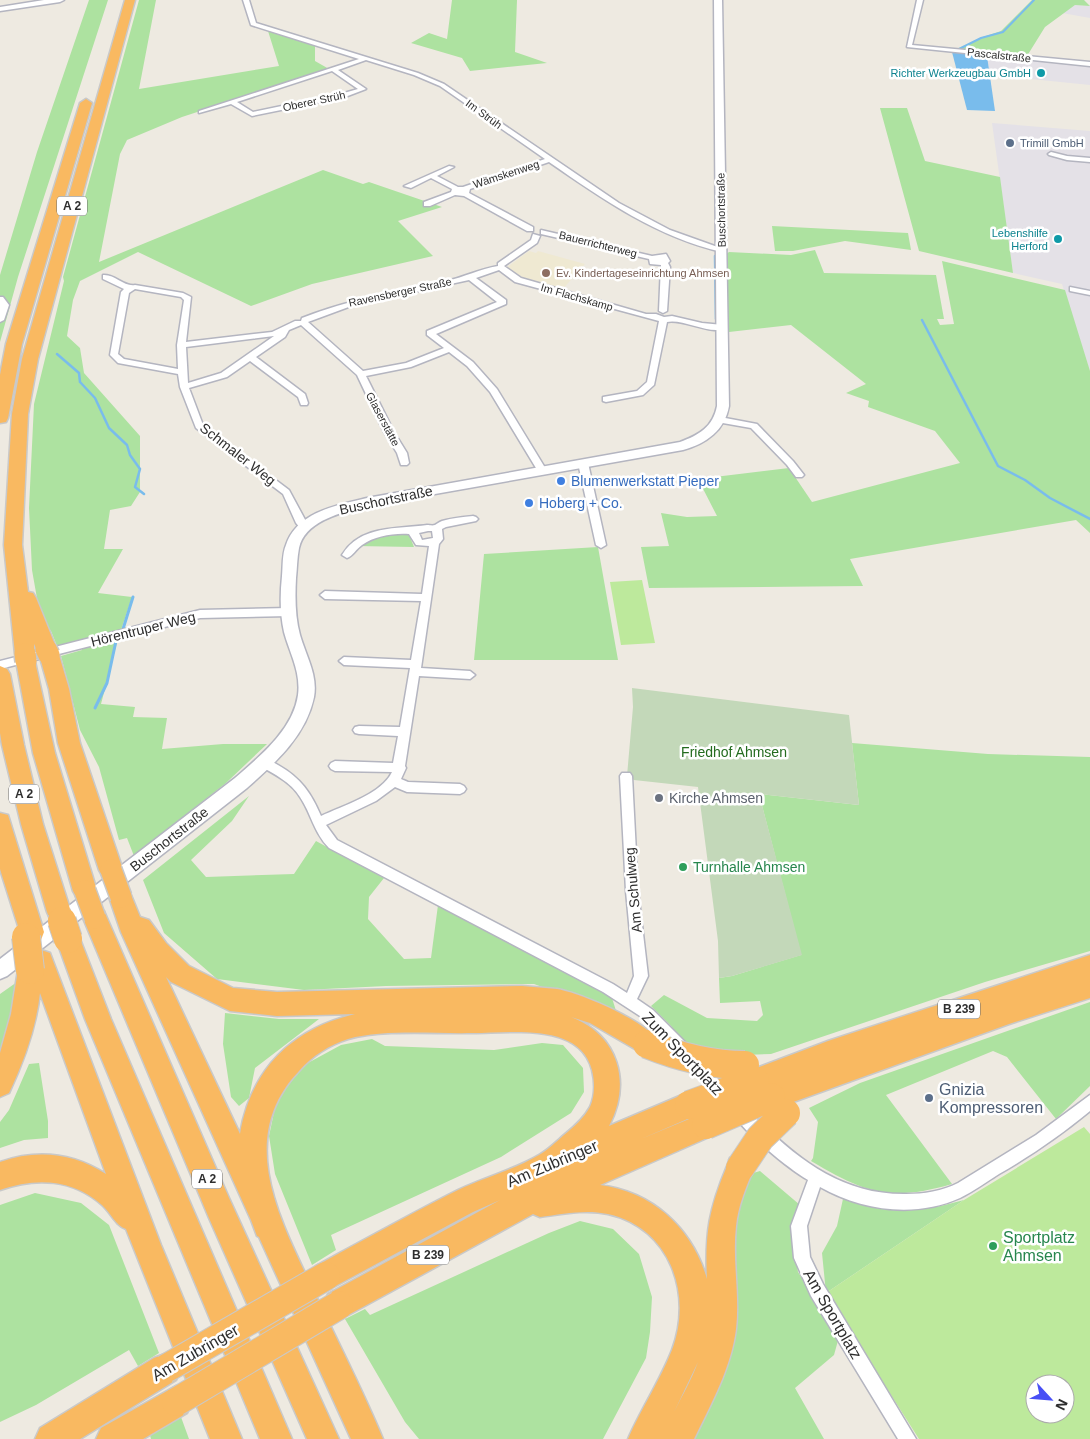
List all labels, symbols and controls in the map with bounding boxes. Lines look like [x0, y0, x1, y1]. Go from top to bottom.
street label: Pascalstraße [966, 46, 1032, 64]
place label: Richter Werkzeugbau GmbH [891, 67, 1031, 79]
marker: Richter Werkzeugbau GmbH [1035, 67, 1047, 79]
street label: Oberer Strüh [282, 89, 346, 113]
street label: Im Strüh [464, 97, 504, 131]
marker: Trimill GmbH [1004, 137, 1016, 149]
place label: Trimill GmbH [1020, 137, 1084, 149]
street label: Wämskenweg [471, 158, 541, 190]
street label: Buschortstraße [714, 173, 728, 247]
road number: A 2 [57, 197, 87, 216]
place label: Lebenshilfe Herford [992, 227, 1048, 252]
street label: Bauerrichterweg [558, 228, 638, 260]
marker: Lebenshilfe Herford [1052, 233, 1064, 245]
marker: Ev. Kindertageseinrichtung Ahmsen [540, 267, 552, 279]
place label: Ev. Kindertageseinrichtung Ahmsen [556, 267, 729, 279]
street label: Ravensberger Straße [347, 275, 453, 309]
street label: Im Flachskamp [540, 281, 614, 313]
street label: Glaserstätte [364, 390, 402, 448]
street label: Schmaler Weg [197, 420, 279, 488]
place label: Blumenwerkstatt Pieper [571, 473, 719, 489]
marker: Blumenwerkstatt Pieper [555, 475, 567, 487]
street label: Buschortstraße [338, 482, 434, 518]
place label: Hoberg + Co. [539, 495, 623, 511]
marker: Hoberg + Co. [523, 497, 535, 509]
street label: Hörentruper Weg [89, 608, 197, 650]
park label: Friedhof Ahmsen [681, 744, 787, 760]
road number: A 2 [9, 784, 39, 804]
place label: Kirche Ahmsen [669, 790, 763, 806]
marker: Kirche Ahmsen [653, 792, 665, 804]
street label: Buschortstraße [127, 803, 211, 875]
street label: Am Schulweg [621, 847, 645, 933]
place label: Turnhalle Ahmsen [693, 859, 805, 875]
marker: Turnhalle Ahmsen [677, 861, 689, 873]
road number: B 239 [938, 1000, 980, 1019]
street label: Zum Sportplatz [639, 1008, 726, 1098]
place label: Gnizia Kompressoren [939, 1081, 1043, 1116]
marker: Gnizia Kompressoren [923, 1092, 935, 1104]
street label: Am Zubringer [504, 1136, 601, 1190]
road number: A 2 [192, 1170, 222, 1188]
place label: Sportplatz Ahmsen [1003, 1229, 1075, 1264]
marker: Sportplatz Ahmsen [987, 1240, 999, 1252]
road number: B 239 [407, 1246, 449, 1264]
street label: Am Sportplatz [800, 1266, 865, 1362]
street label: Am Zubringer [149, 1321, 242, 1384]
north arrow [1025, 1374, 1075, 1424]
text: N [1052, 1397, 1071, 1413]

